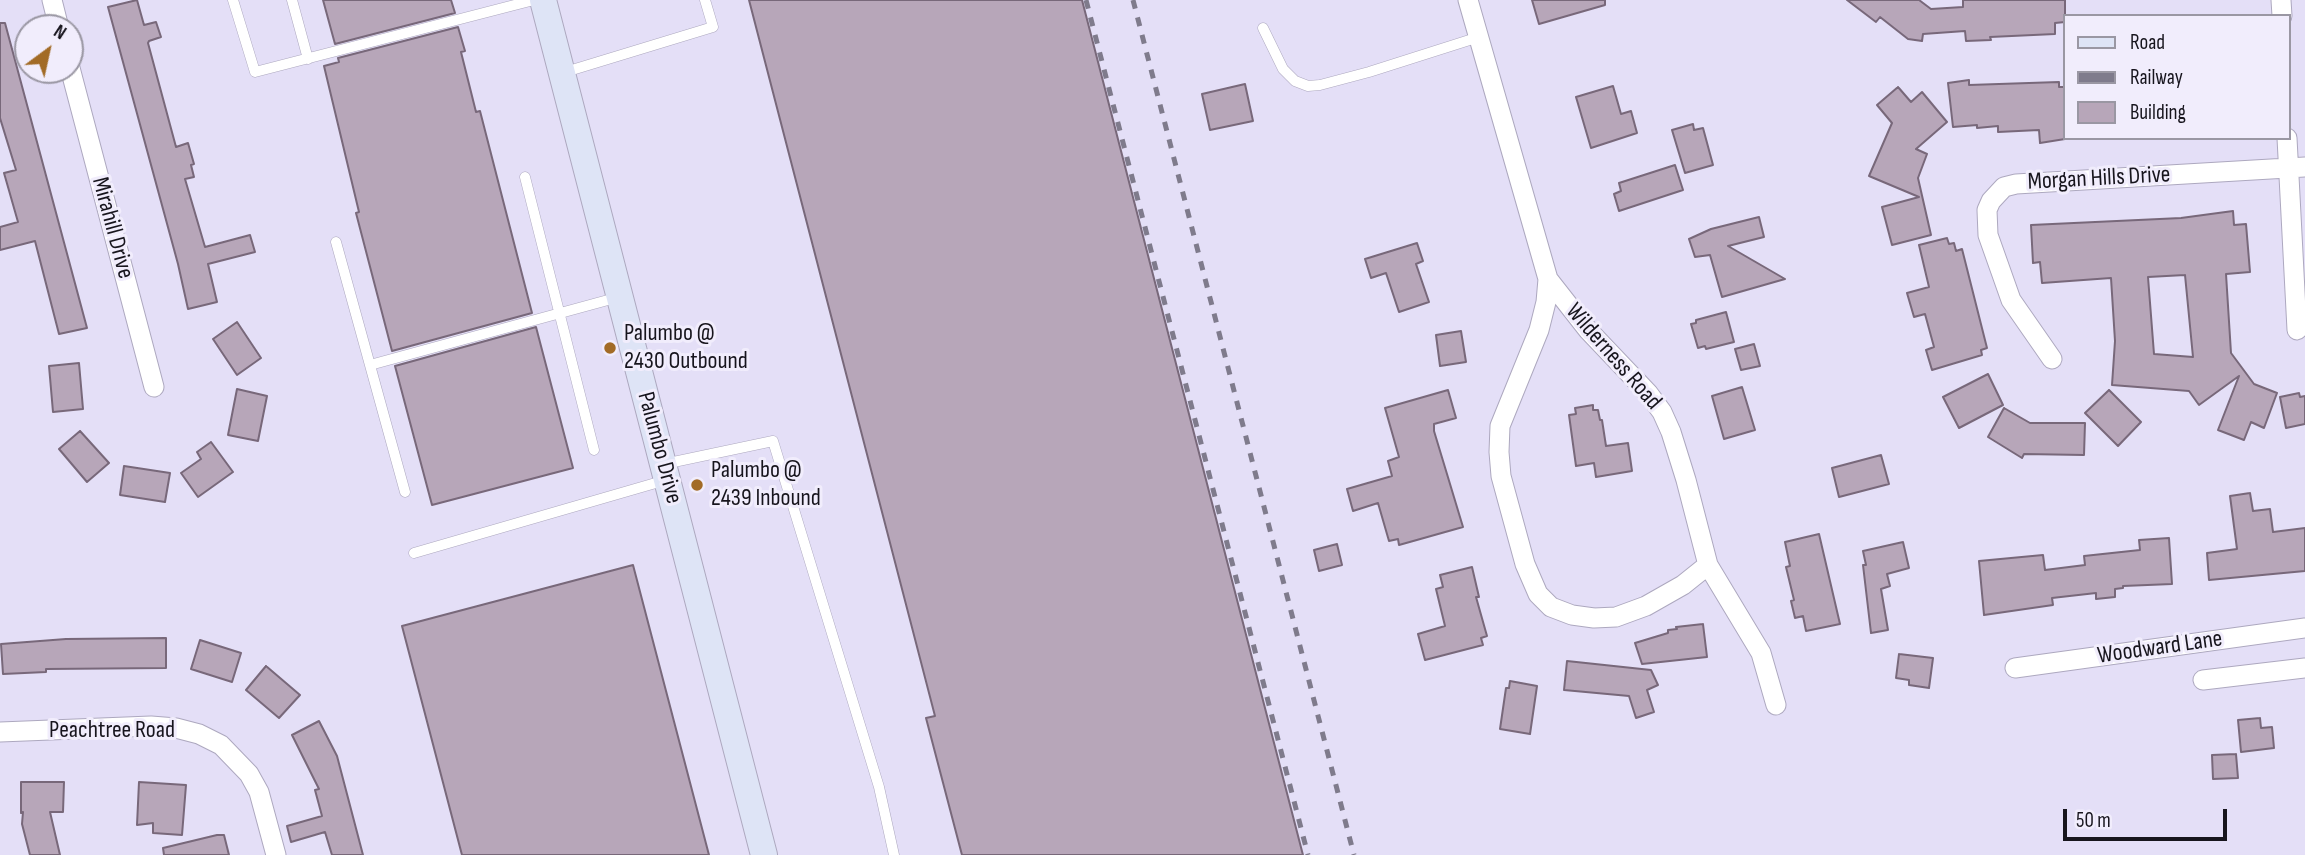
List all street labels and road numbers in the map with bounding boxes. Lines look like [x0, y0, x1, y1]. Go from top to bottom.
street label: Morgan Hills Drive [2027, 161, 2171, 197]
street label: Mirahill Drive [85, 174, 139, 282]
street label: Wilderness Road [1559, 298, 1667, 416]
street label: Palumbo Drive [630, 389, 688, 507]
street label: Woodward Lane [2096, 625, 2224, 671]
street label: Peachtree Road [49, 717, 175, 745]

